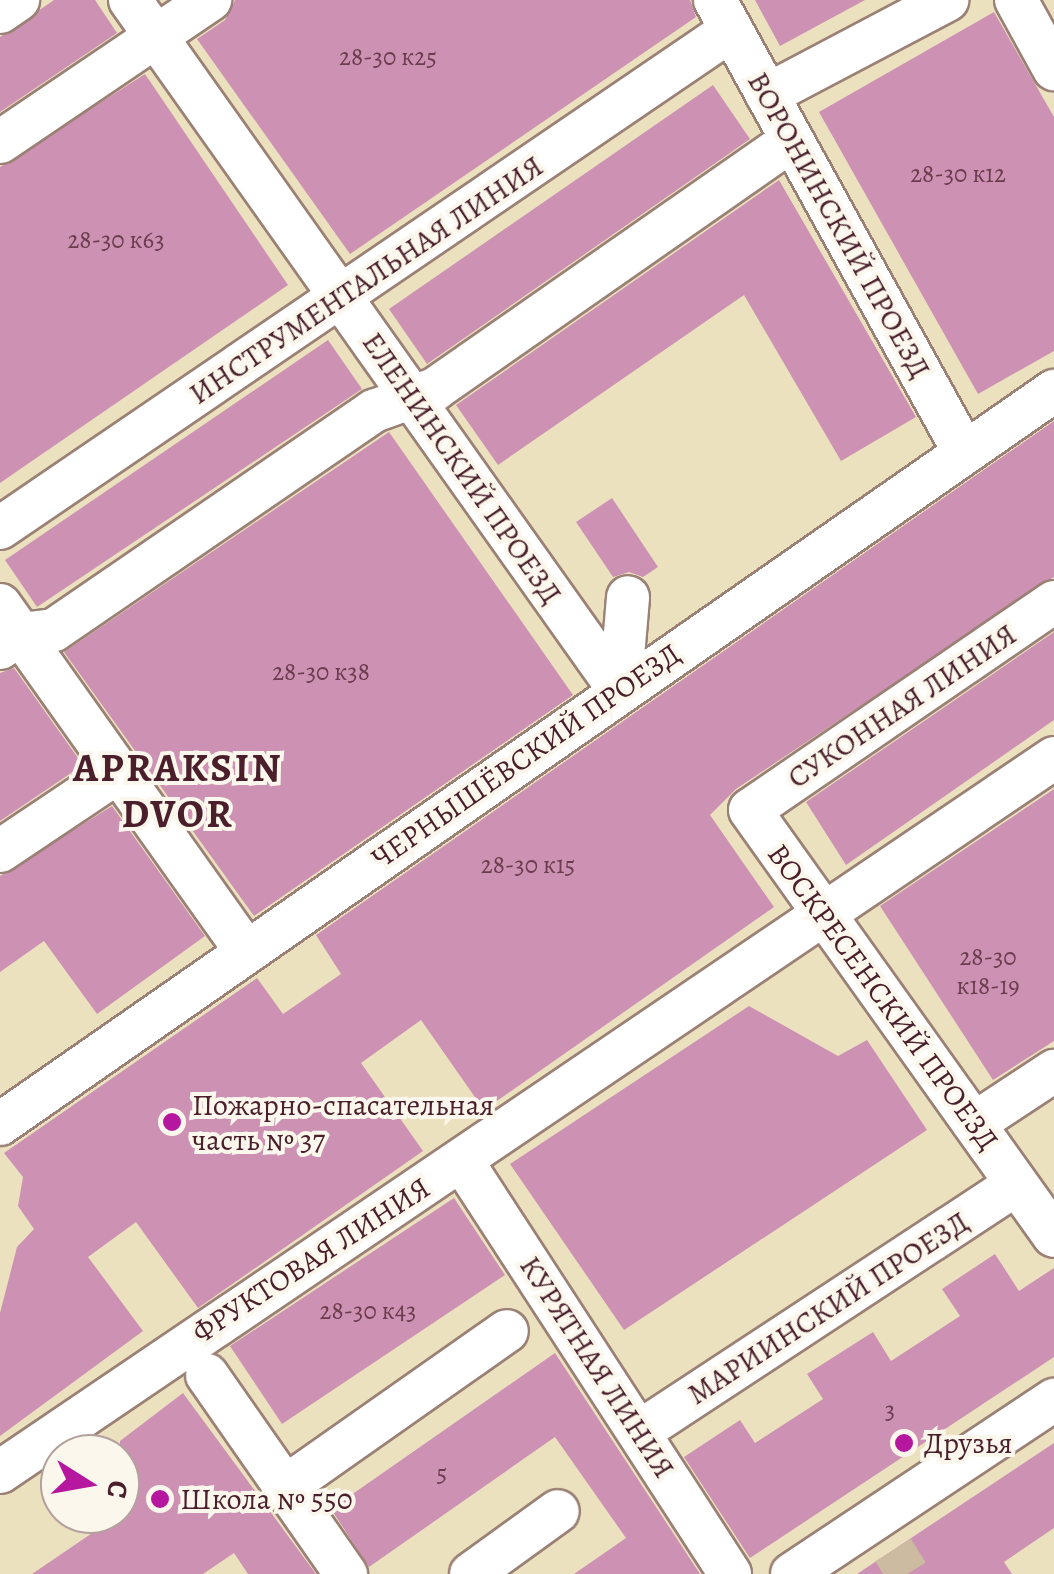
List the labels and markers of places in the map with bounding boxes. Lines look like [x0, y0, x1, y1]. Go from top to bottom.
place label: Пожарно-спасательная часть № 37 [192, 1087, 494, 1158]
marker: Пожарно-спасательная часть № 37 [161, 1111, 183, 1133]
place label: Друзья [924, 1425, 1013, 1461]
marker: Друзья [893, 1432, 915, 1454]
place label: Школа № 550 [180, 1481, 353, 1517]
marker: Школа № 550 [149, 1488, 171, 1510]

